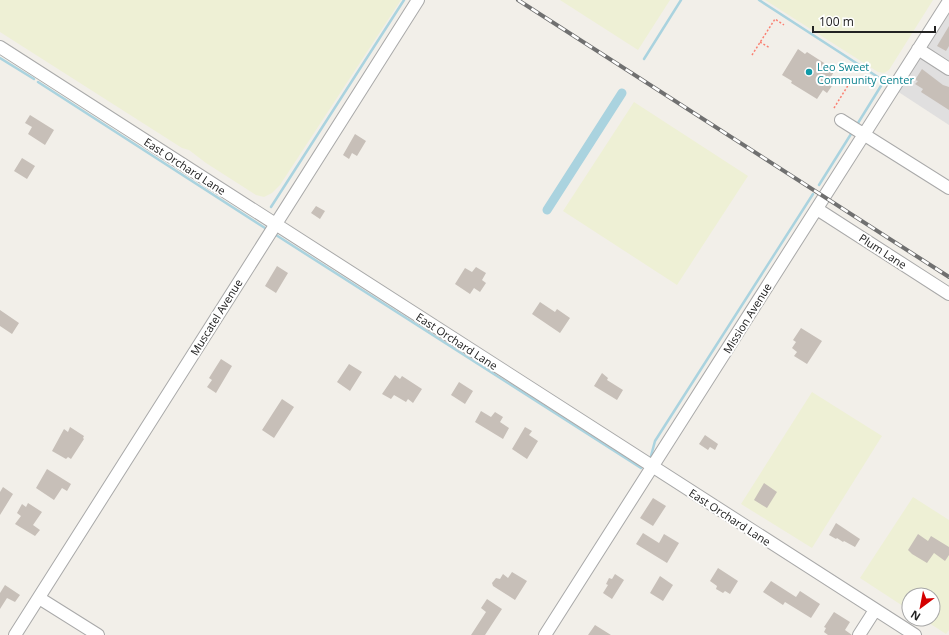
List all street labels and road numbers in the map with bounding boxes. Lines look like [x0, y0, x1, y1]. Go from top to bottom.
street label: East Orchard Lane [141, 134, 229, 198]
street label: Plum Lane [856, 230, 910, 272]
street label: Muscatel Avenue [187, 276, 245, 358]
street label: Mission Avenue [719, 280, 775, 356]
street label: East Orchard Lane [413, 309, 501, 373]
street label: East Orchard Lane [686, 485, 774, 549]

